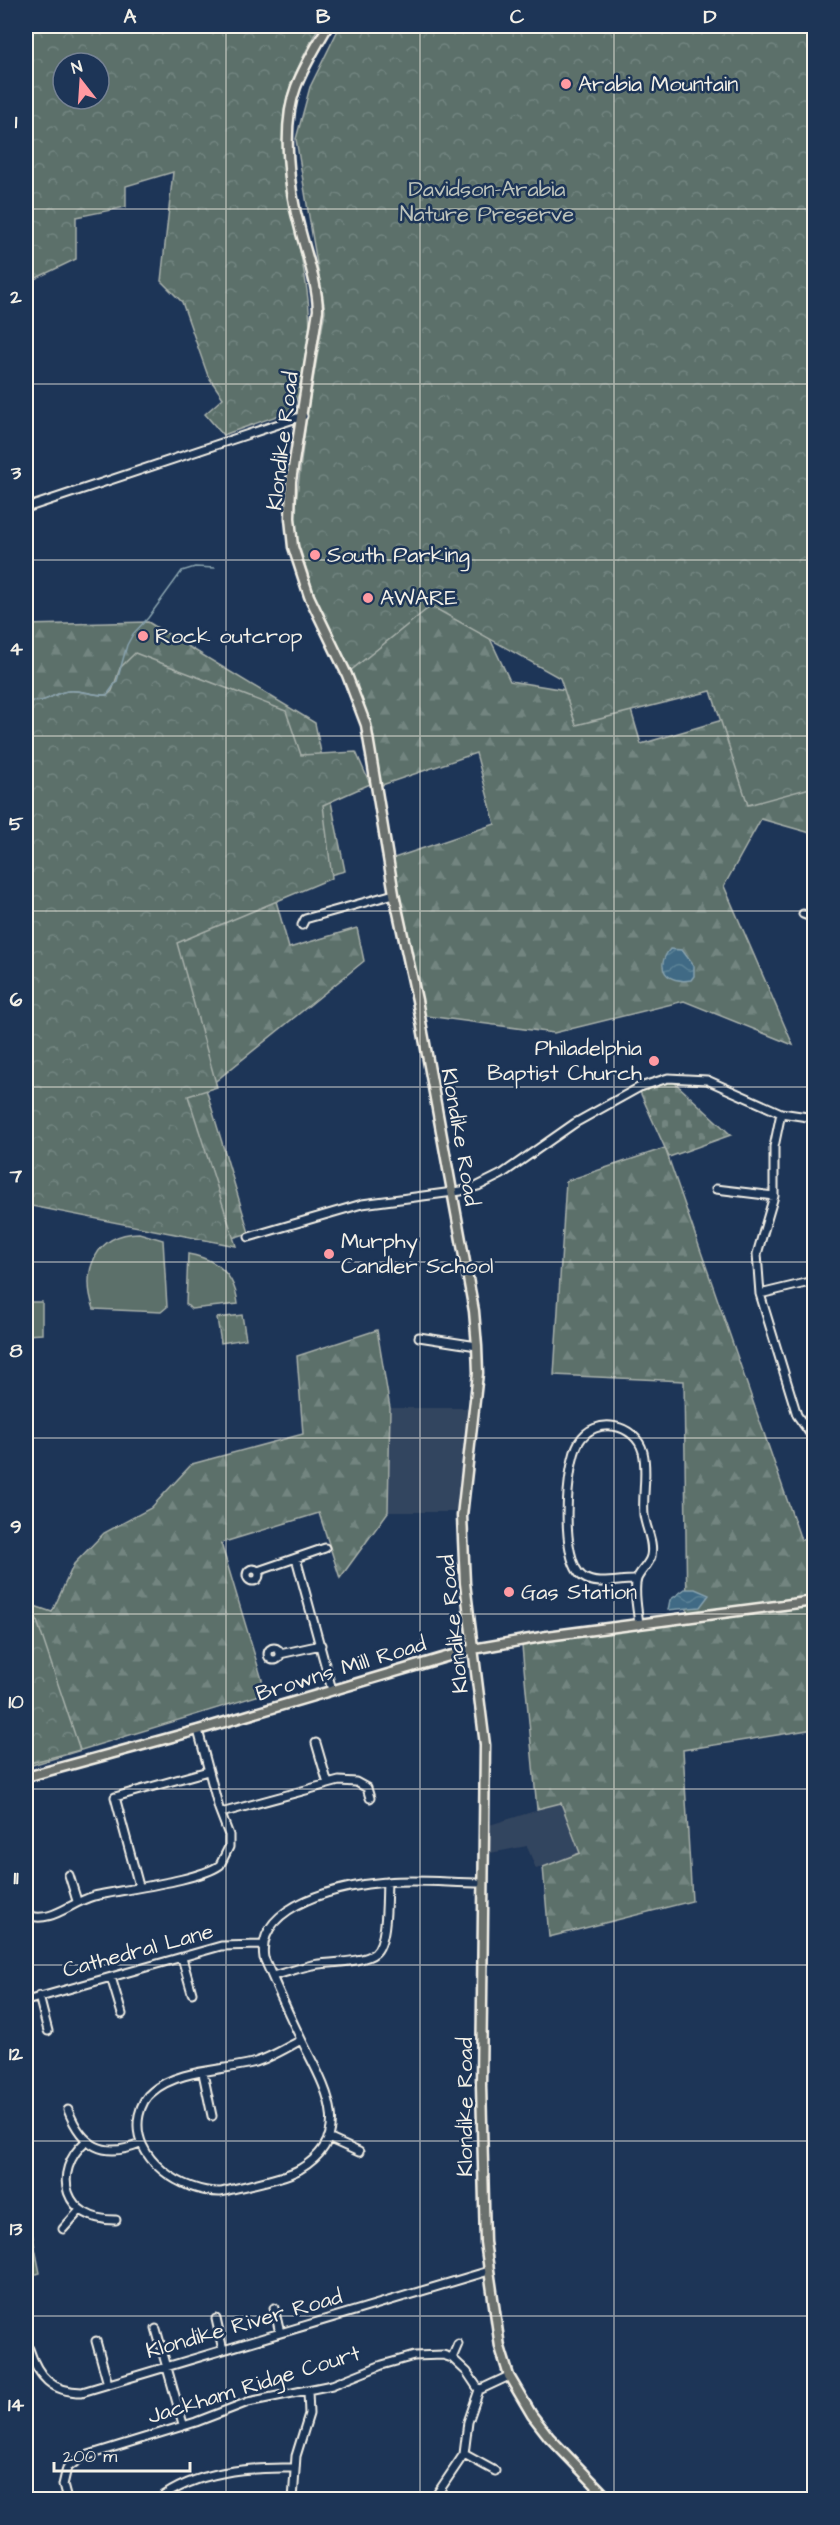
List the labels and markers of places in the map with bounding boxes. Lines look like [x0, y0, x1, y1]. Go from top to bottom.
place label: Arabia Mountain [578, 69, 738, 100]
marker: Arabia Mountain [559, 77, 573, 91]
place label: South Parking [327, 540, 470, 572]
marker: South Parking [308, 548, 322, 562]
place label: AWARE [380, 583, 458, 614]
marker: AWARE [361, 591, 375, 605]
place label: Rock outcrop [155, 621, 302, 652]
marker: Rock outcrop [136, 629, 150, 643]
place label: Philadelphia Baptist Church [487, 1033, 642, 1089]
marker: Philadelphia Baptist Church [647, 1054, 661, 1068]
place label: Murphy Candler School [341, 1226, 494, 1282]
marker: Murphy Candler School [322, 1247, 336, 1261]
place label: Gas Station [521, 1577, 637, 1608]
marker: Gas Station [502, 1585, 516, 1599]

